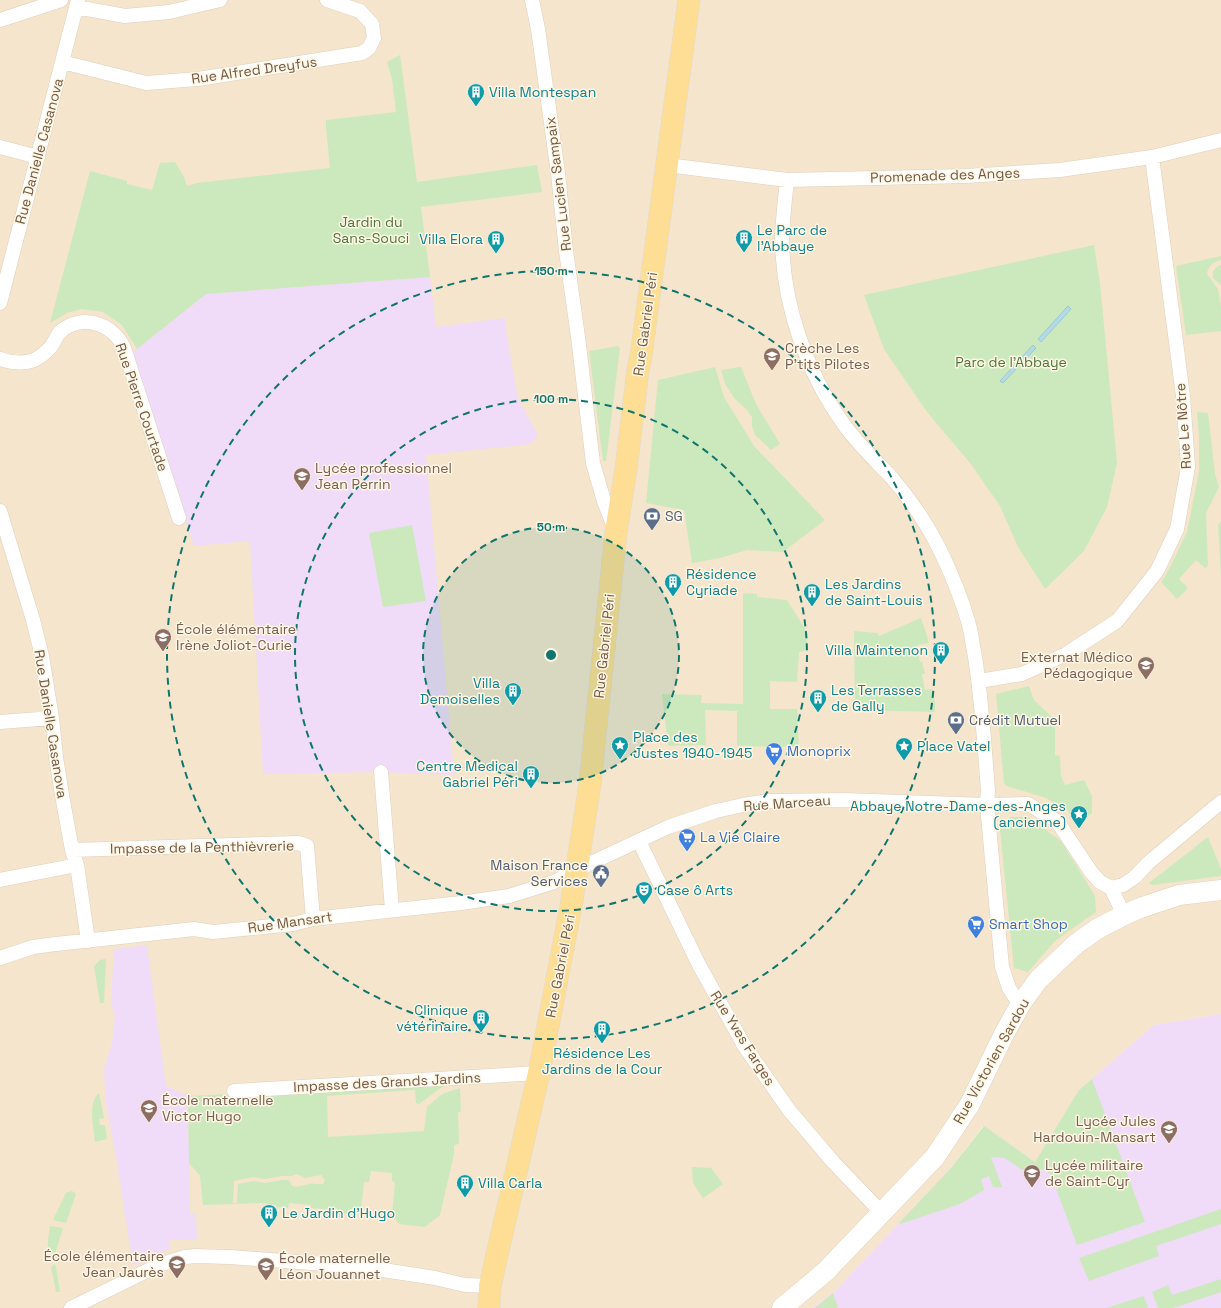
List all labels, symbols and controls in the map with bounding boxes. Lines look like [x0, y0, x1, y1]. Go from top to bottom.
street label: Rue Alfred Dreyfus [190, 52, 318, 88]
street label: Rue Danielle Casanova [11, 76, 67, 226]
building icon: Villa Montespan [466, 82, 486, 107]
place label: Villa Montespan [489, 83, 596, 101]
street label: Rue Lucien Sampaix [541, 116, 575, 252]
street label: Promenade des Anges [870, 163, 1020, 187]
park label: Jardin du Sans-Souci [333, 213, 409, 247]
place label: Le Parc de l'Abbaye [757, 221, 827, 255]
building icon: Le Parc de l'Abbaye [734, 228, 754, 253]
building icon: Villa Elora [486, 229, 506, 254]
place label: Villa Elora [419, 230, 483, 248]
text: 150 m [534, 263, 568, 279]
street label: Rue Gabriel Péri [629, 271, 661, 377]
place label: Crèche Les P'tits Pilotes [785, 339, 870, 373]
street label: Rue Pierre Courtade [112, 340, 172, 474]
school or university icon: Crèche Les P'tits Pilotes [762, 346, 782, 371]
park label: Parc de l'Abbaye [955, 353, 1067, 371]
street label: Rue Le Nôtre [1171, 382, 1195, 470]
text: 100 m [534, 391, 568, 407]
place label: Lycée professionnel Jean Perrin [315, 459, 452, 493]
school or university icon: Lycée professionnel Jean Perrin [292, 466, 312, 491]
bank icon: SG [642, 506, 662, 531]
place label: SG [665, 507, 683, 525]
text: 50 m [537, 519, 565, 535]
place label: Résidence Cyriade [686, 565, 756, 599]
building icon: Résidence Cyriade [663, 572, 683, 597]
place label: Les Jardins de Saint-Louis [825, 575, 923, 609]
building icon: Les Jardins de Saint-Louis [802, 582, 822, 607]
street label: Rue Gabriel Péri [590, 593, 618, 699]
place label: École élémentaire Irène Joliot-Curie [176, 620, 296, 654]
school or university icon: École élémentaire Irène Joliot-Curie [153, 627, 173, 652]
building icon: Villa Maintenon [931, 640, 951, 665]
place label: Villa Maintenon [825, 641, 928, 659]
street label: Rue Danielle Casanova [30, 648, 72, 800]
centre of rings [544, 648, 558, 662]
place label: Externat Médico Pédagogique [1021, 648, 1133, 682]
school or university icon: Externat Médico Pédagogique [1136, 655, 1156, 680]
place label: Villa Demoiselles [420, 674, 500, 708]
building icon: Villa Demoiselles [503, 681, 523, 706]
place label: Les Terrasses de Gally [831, 681, 921, 715]
building icon: Les Terrasses de Gally [808, 688, 828, 713]
bank icon: Crédit Mutuel [946, 710, 966, 735]
place label: Crédit Mutuel [969, 711, 1061, 729]
place label: Place des Justes 1940-1945 [633, 728, 752, 762]
place icon: Place des Justes 1940-1945 [610, 735, 630, 760]
place icon: Place Vatel [894, 736, 914, 761]
place label: Place Vatel [917, 737, 990, 755]
supermarket icon: Monoprix [764, 741, 784, 766]
place label: Monoprix [787, 742, 851, 760]
place label: Centre Medical Gabriel Péri [416, 757, 518, 791]
building icon: Centre Medical Gabriel Péri [521, 764, 541, 789]
street label: Rue Marceau [743, 791, 831, 815]
place label: Abbaye Notre-Dame-des-Anges (ancienne) [850, 797, 1066, 831]
place icon: Abbaye Notre-Dame-des-Anges (ancienne) [1069, 804, 1089, 829]
supermarket icon: La Vie Claire [677, 827, 697, 852]
place label: La Vie Claire [700, 828, 780, 846]
street label: Impasse de la Penthièvrerie [110, 836, 294, 858]
place label: Maison France Services [490, 856, 588, 890]
public building icon: Maison France Services [591, 863, 611, 888]
theatre icon: Case ô Arts [634, 880, 654, 905]
place label: Case ô Arts [657, 881, 733, 899]
street label: Rue Mansart [247, 907, 333, 937]
street label: Rue Gabriel Péri [541, 913, 579, 1019]
supermarket icon: Smart Shop [966, 914, 986, 939]
place label: Smart Shop [989, 915, 1068, 933]
street label: Rue Yves Farges [707, 987, 779, 1089]
street label: Rue Victorien Sardou [949, 995, 1033, 1127]
place label: Clinique vétérinaire [396, 1001, 468, 1035]
building icon: Clinique vétérinaire [471, 1008, 491, 1033]
building icon: Résidence Les Jardins de la Cour [592, 1019, 612, 1044]
place label: Résidence Les Jardins de la Cour [542, 1044, 662, 1078]
street label: Impasse des Grands Jardins [293, 1068, 481, 1096]
place label: École maternelle Victor Hugo [162, 1091, 274, 1125]
school or university icon: École maternelle Victor Hugo [139, 1098, 159, 1123]
place label: Lycée Jules Hardouin-Mansart [1033, 1112, 1156, 1146]
school or university icon: Lycée Jules Hardouin-Mansart [1159, 1119, 1179, 1144]
place label: Lycée militaire de Saint-Cyr [1045, 1156, 1143, 1190]
school or university icon: Lycée militaire de Saint-Cyr [1022, 1163, 1042, 1188]
building icon: Villa Carla [455, 1173, 475, 1198]
place label: Villa Carla [478, 1174, 542, 1192]
building icon: Le Jardin d'Hugo [259, 1203, 279, 1228]
place label: Le Jardin d'Hugo [282, 1204, 395, 1222]
place label: École élémentaire Jean Jaurès [44, 1247, 164, 1281]
place label: École maternelle Léon Jouannet [279, 1249, 391, 1283]
school or university icon: École élémentaire Jean Jaurès [167, 1254, 187, 1279]
school or university icon: École maternelle Léon Jouannet [256, 1256, 276, 1281]

